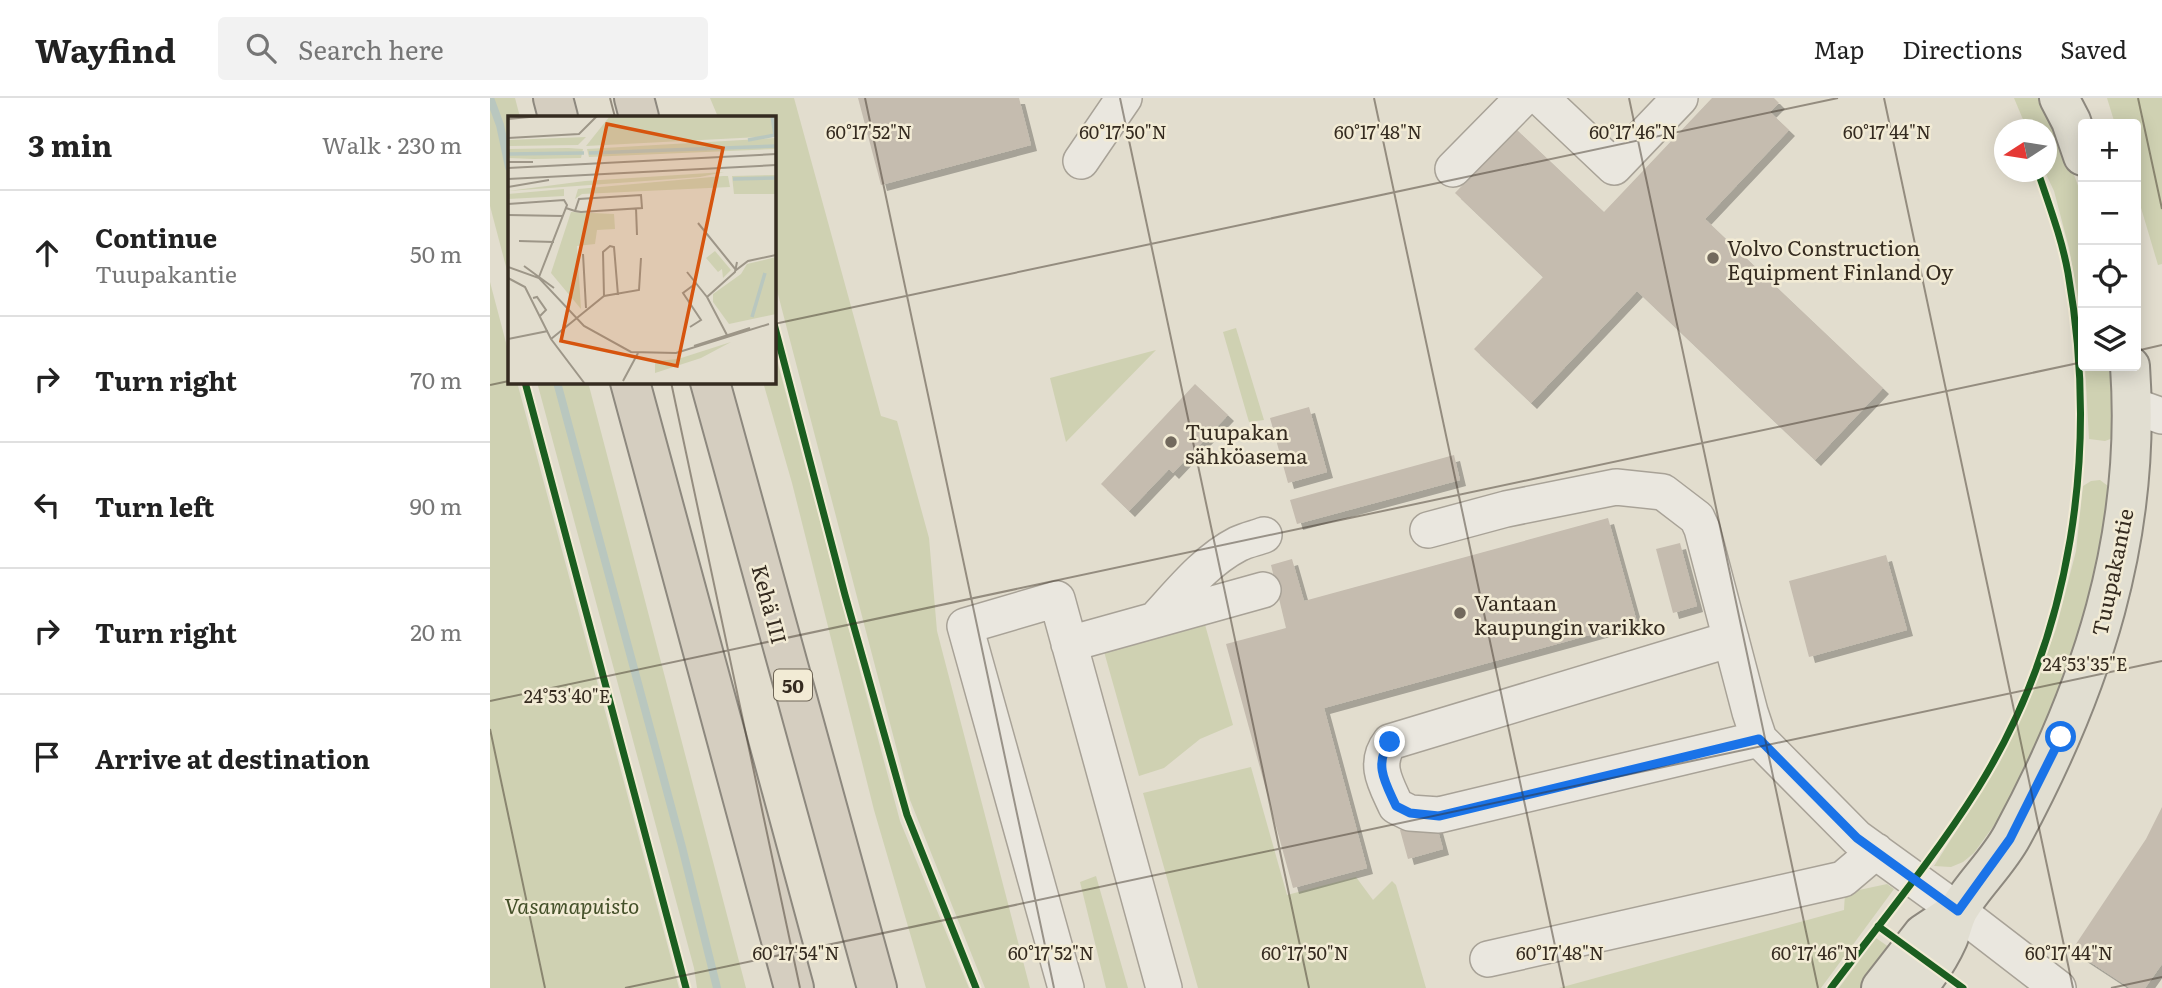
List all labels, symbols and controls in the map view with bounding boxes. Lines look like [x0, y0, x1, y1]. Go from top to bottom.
search box [218, 17, 708, 80]
text: Wayfind [35, 24, 176, 73]
icon: search [242, 29, 280, 67]
text: Search here [298, 29, 444, 68]
text: Map [1813, 31, 1864, 66]
text: Directions [1902, 31, 2022, 66]
text: Saved [2060, 31, 2127, 66]
inset map [508, 116, 775, 383]
text: 60°17'52"N [826, 118, 912, 145]
text: 60°17'50"N [1079, 118, 1167, 145]
text: 60°17'48"N [1334, 118, 1422, 145]
text: 60°17'46"N [1589, 118, 1677, 145]
text: 60°17'44"N [1843, 118, 1931, 145]
north arrow [1994, 119, 2057, 182]
map controls [2078, 119, 2141, 371]
button: + [2078, 119, 2141, 182]
text: 3 min [28, 122, 112, 166]
text: Walk · 230 m [322, 127, 462, 161]
button: − [2078, 182, 2141, 245]
text: Continue [95, 217, 217, 256]
place label: Volvo Construction Equipment Finland Oy [1727, 231, 1954, 286]
icon: ahead [28, 234, 66, 272]
text: 50 m [410, 236, 462, 270]
button: locate [2078, 245, 2141, 308]
marker: Volvo Construction Equipment Finland Oy [1705, 250, 1721, 266]
text: Tuupakantie [95, 256, 237, 290]
button: layers [2078, 308, 2141, 371]
icon: right [28, 360, 66, 398]
text: Turn right [95, 360, 237, 399]
text: 70 m [410, 362, 462, 396]
place label: Tuupakan sähköasema [1185, 415, 1308, 470]
marker: Tuupakan sähköasema [1163, 434, 1179, 450]
icon: left [28, 486, 66, 524]
text: Turn left [95, 486, 214, 525]
text: 90 m [410, 488, 462, 522]
street label: Tuupakantie [2082, 505, 2140, 639]
street label: Kehä III [746, 561, 796, 647]
place label: Vantaan kaupungin varikko [1474, 586, 1666, 641]
marker: Vantaan kaupungin varikko [1452, 605, 1468, 621]
icon: right [28, 612, 66, 650]
text: Turn right [95, 612, 237, 651]
text: 20 m [410, 614, 462, 648]
text: 24°53'35"E [2043, 650, 2127, 677]
road number: 50 [774, 670, 812, 700]
text: 24°53'40"E [524, 682, 610, 709]
route start [2045, 721, 2076, 752]
route end [1374, 726, 1405, 757]
icon: arrive [28, 738, 66, 776]
text: Arrive at destination [95, 738, 370, 777]
park label: Vasamapuisto [505, 889, 639, 920]
text: 60°17'54"N [752, 939, 840, 966]
text: 60°17'52"N [1008, 939, 1094, 966]
text: 60°17'50"N [1261, 939, 1349, 966]
text: 60°17'48"N [1516, 939, 1604, 966]
text: 60°17'46"N [1771, 939, 1859, 966]
text: 60°17'44"N [2025, 939, 2113, 966]

